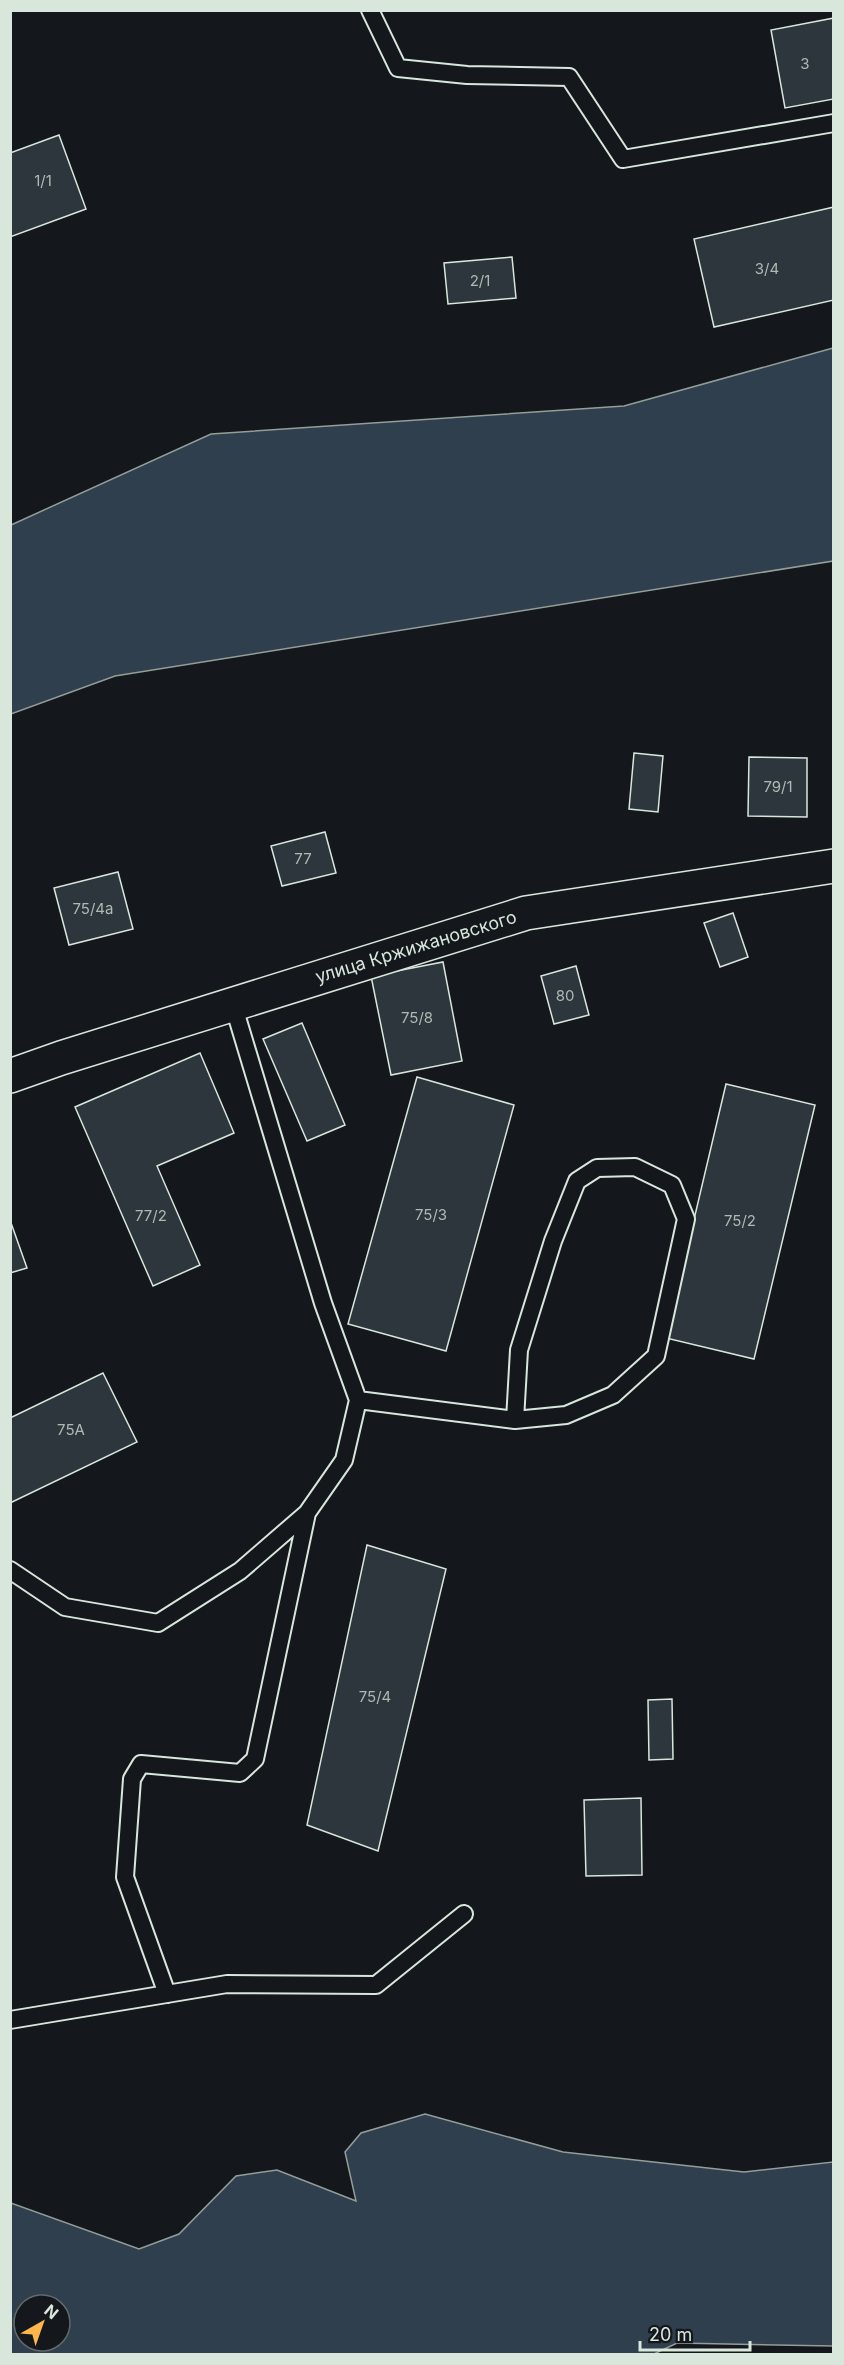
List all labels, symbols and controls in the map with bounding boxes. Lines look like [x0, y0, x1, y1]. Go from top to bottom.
house number: 3 [800, 54, 810, 73]
house number: 1/1 [34, 171, 52, 190]
house number: 3/4 [755, 259, 779, 278]
house number: 2/1 [470, 271, 490, 290]
house number: 79/1 [763, 777, 793, 796]
house number: 77 [294, 849, 312, 868]
house number: 75/4а [73, 899, 113, 918]
street label: улица Кржижановского [313, 906, 519, 987]
house number: 80 [556, 986, 574, 1005]
house number: 75/8 [401, 1008, 433, 1027]
house number: 75/3 [415, 1205, 447, 1224]
house number: 77/2 [135, 1206, 167, 1225]
house number: 75/2 [724, 1211, 756, 1230]
house number: 75А [57, 1420, 85, 1439]
house number: 75/4 [359, 1687, 391, 1706]
north arrow [12, 2293, 72, 2353]
text: N [41, 2300, 63, 2323]
scale bar [640, 2314, 750, 2352]
text: 20 m [649, 2324, 692, 2345]

